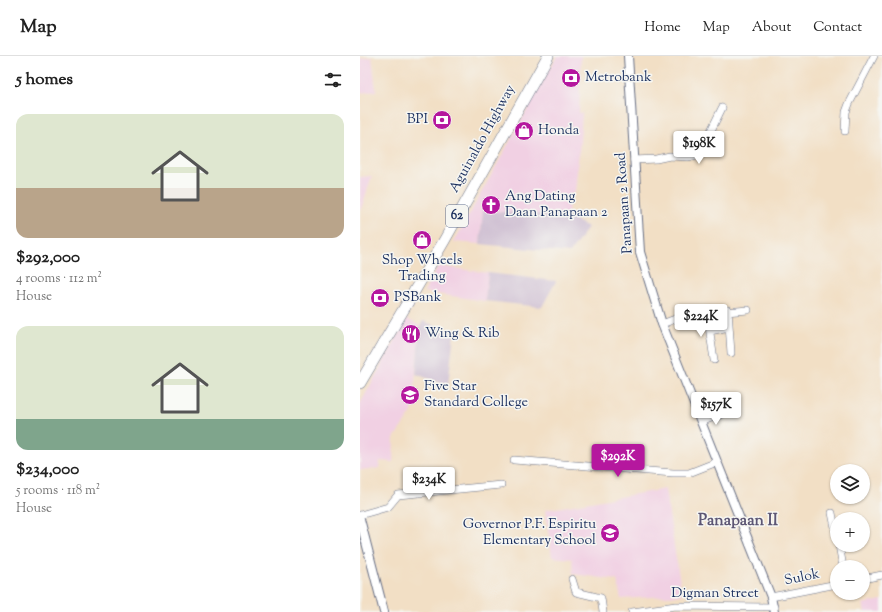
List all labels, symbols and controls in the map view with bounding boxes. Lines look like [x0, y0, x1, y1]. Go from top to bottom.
text: Map [20, 14, 57, 41]
text: Home [644, 18, 681, 38]
text: Map [703, 18, 730, 38]
text: About [752, 18, 791, 38]
text: Contact [813, 18, 862, 38]
bank icon: Metrobank [560, 67, 582, 89]
text: 5 homes [16, 68, 73, 92]
place label: Metrobank [585, 68, 652, 88]
icon: filters [322, 69, 344, 91]
street label: Aguinaldo Highway [445, 81, 521, 197]
bank icon: BPI [431, 109, 453, 131]
place label: BPI [407, 110, 428, 130]
shop icon: Honda [513, 120, 535, 142]
place label: Honda [538, 121, 580, 141]
pin: $198K [671, 131, 727, 165]
text: $198K [682, 135, 716, 153]
icon: home [144, 140, 216, 212]
street label: Panapaan 2 Road [611, 151, 639, 254]
place label: Ang Dating Daan Panapaan 2 [505, 187, 608, 223]
church icon: Ang Dating Daan Panapaan 2 [480, 194, 502, 216]
road number: 62 [446, 205, 468, 227]
shop icon: Shop Wheels Trading [411, 229, 433, 251]
text: $292,000 [16, 246, 80, 270]
place label: Shop Wheels Trading [382, 251, 462, 287]
text: 4 rooms · 112 m² [16, 270, 102, 288]
bank icon: PSBank [369, 287, 391, 309]
text: House [16, 288, 52, 306]
place label: PSBank [394, 288, 442, 308]
pin: $224K [673, 304, 729, 338]
text: $224K [683, 308, 719, 326]
restaurant icon: Wing & Rib [400, 323, 422, 345]
place label: Wing & Rib [425, 324, 500, 344]
icon: home [144, 352, 216, 424]
place label: Five Star Standard College [424, 377, 528, 413]
school or university icon: Five Star Standard College [399, 384, 421, 406]
pin: $157K [688, 392, 744, 426]
text: $157K [700, 396, 732, 414]
pin: $292K [590, 444, 646, 478]
text: $292K [601, 448, 635, 466]
text: $234,000 [16, 458, 79, 482]
map controls [830, 464, 870, 600]
button: layers [830, 464, 870, 504]
pin: $234K [401, 467, 457, 501]
text: $234K [412, 471, 446, 489]
text: 5 rooms · 118 m² [16, 482, 100, 500]
text: House [16, 500, 52, 518]
district label: Panapaan II [698, 510, 779, 533]
button: + [830, 512, 870, 552]
place label: Governor P.F. Espiritu Elementary School [463, 515, 596, 551]
school or university icon: Governor P.F. Espiritu Elementary School [599, 522, 621, 544]
button: − [830, 560, 870, 600]
street label: Sulok [783, 564, 822, 591]
street label: Digman Street [671, 584, 759, 604]

